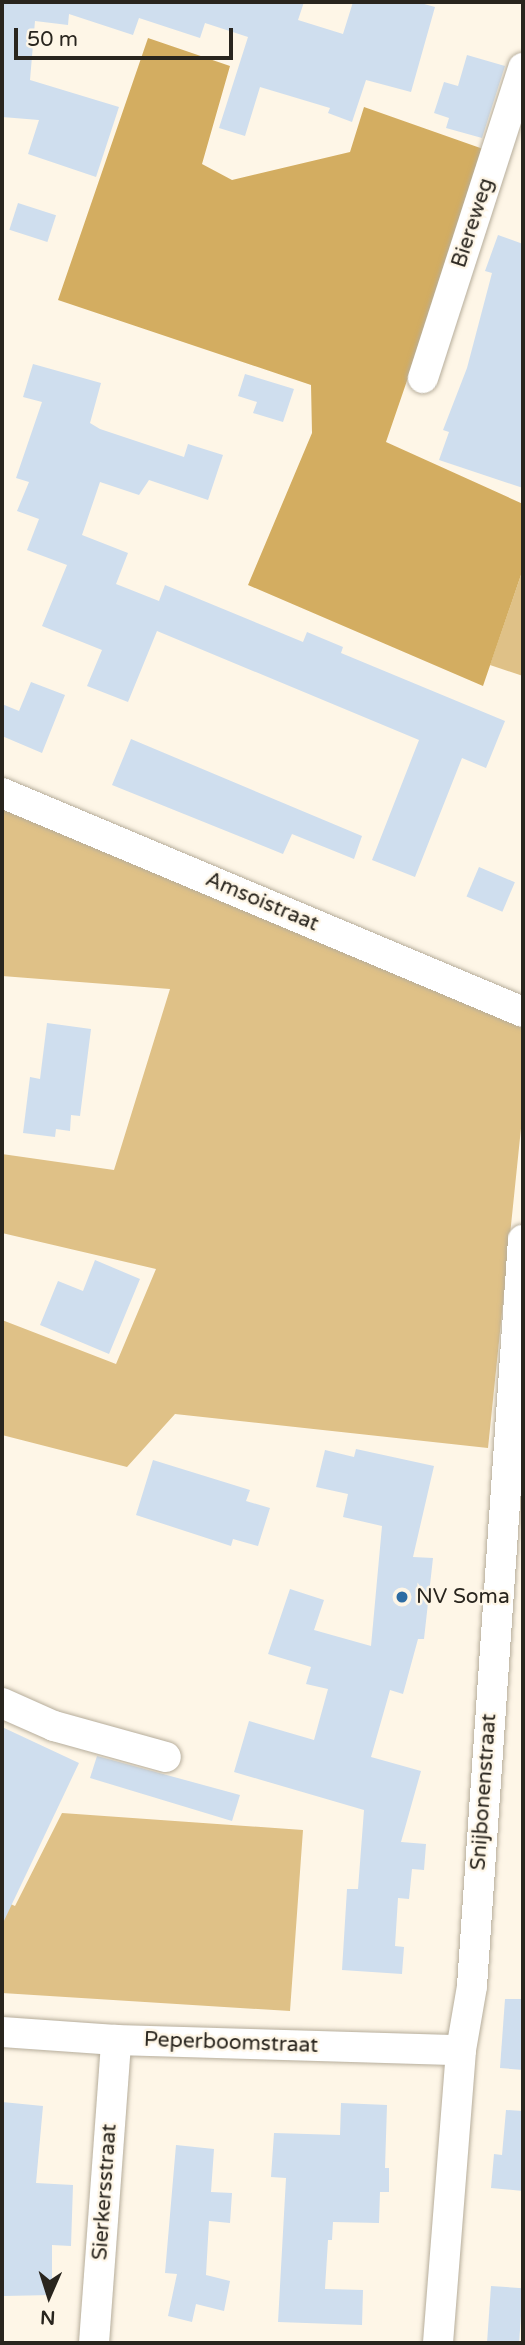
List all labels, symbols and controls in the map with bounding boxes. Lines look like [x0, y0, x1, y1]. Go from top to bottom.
scale bar [18, 14, 236, 58]
text: 50 m [27, 27, 78, 52]
street label: Biereweg [447, 175, 499, 271]
street label: Amsoistraat [202, 867, 322, 937]
place label: NV Soma [416, 1584, 510, 1610]
marker: NV Soma [394, 1589, 410, 1605]
street label: Snijbonenstraat [466, 1713, 502, 1871]
street label: Peperboomstraat [143, 2027, 319, 2059]
street label: Sierkersstraat [88, 2123, 122, 2261]
north arrow [14, 2261, 84, 2331]
text: N [40, 2306, 56, 2328]

